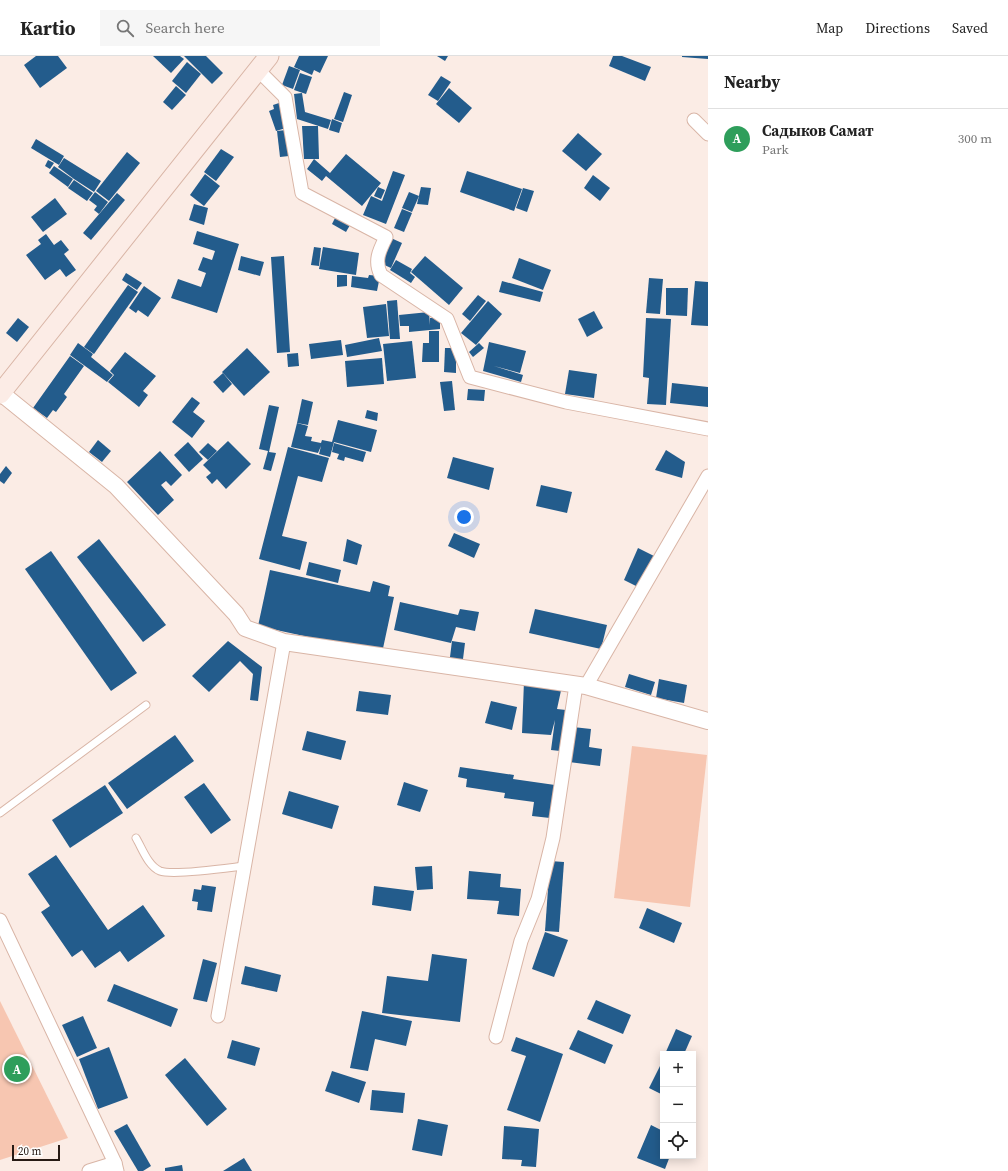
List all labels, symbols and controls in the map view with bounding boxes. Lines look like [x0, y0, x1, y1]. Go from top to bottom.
search box [100, 10, 380, 46]
text: Kartio [20, 15, 76, 41]
icon: search [114, 17, 136, 39]
text: Search here [146, 17, 225, 38]
text: Map [816, 18, 843, 38]
text: Directions [865, 18, 930, 38]
text: Saved [952, 18, 988, 38]
text: Nearby [724, 70, 780, 94]
text: Садыков Самат [762, 120, 874, 141]
text: A [733, 130, 741, 147]
text: 300 m [958, 130, 992, 147]
text: Park [762, 141, 789, 158]
your location [454, 507, 474, 527]
map controls [660, 1051, 696, 1159]
button: + [660, 1051, 696, 1087]
pin: A [4, 1054, 30, 1084]
button: − [660, 1087, 696, 1123]
button: locate [660, 1123, 696, 1159]
scale bar [12, 1143, 60, 1162]
text: 20 m [18, 1144, 41, 1159]

